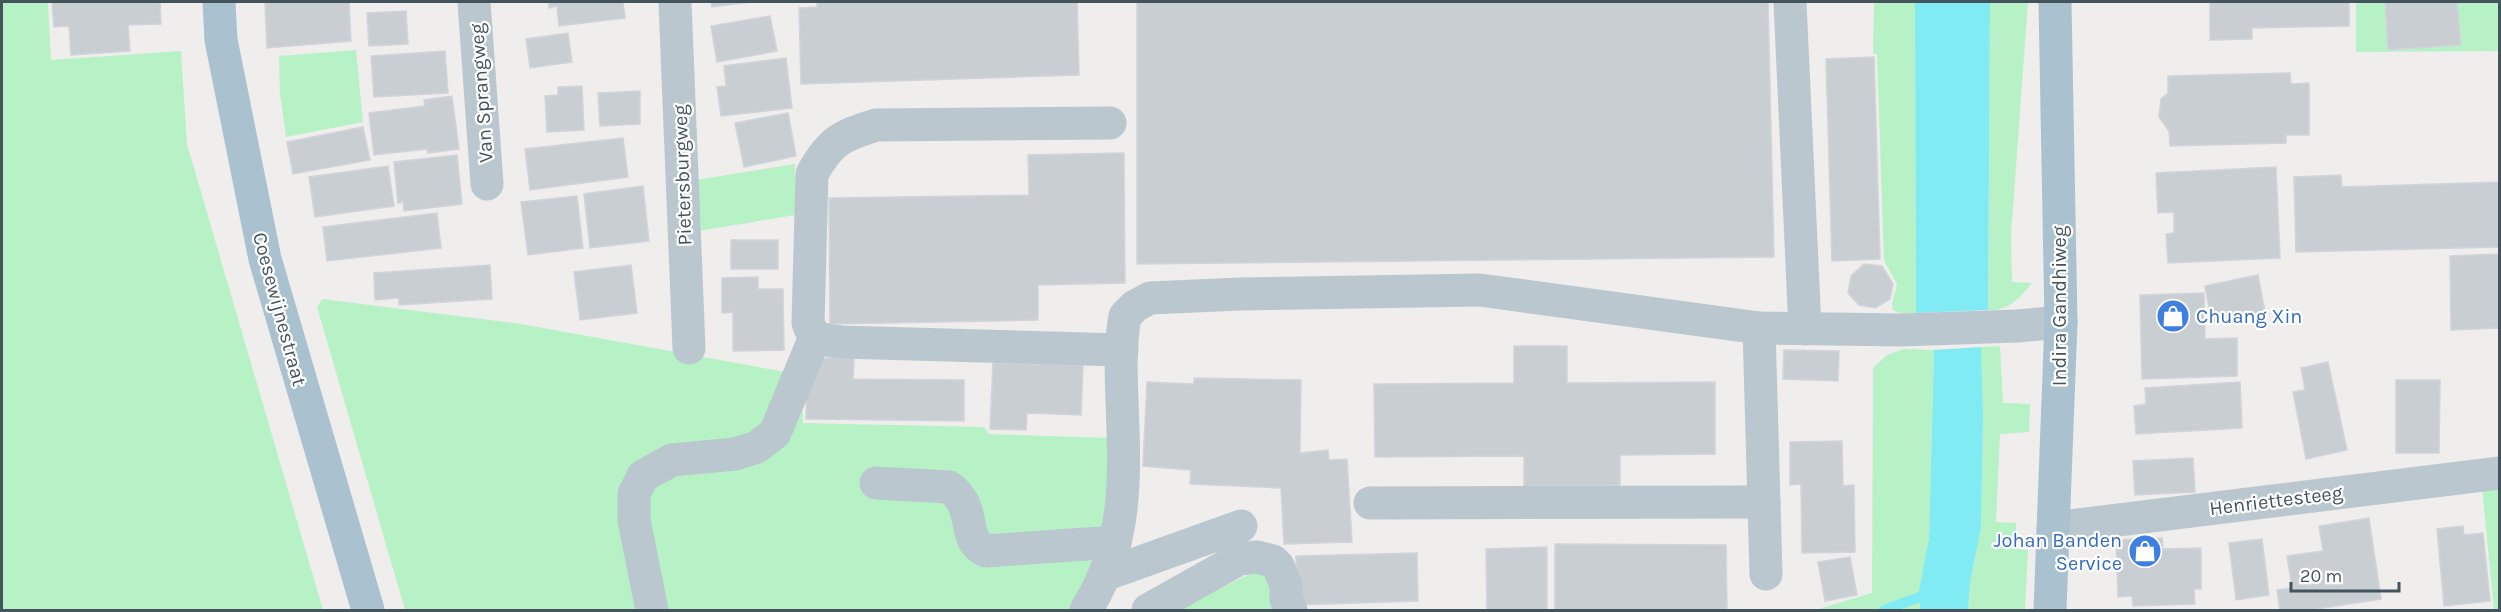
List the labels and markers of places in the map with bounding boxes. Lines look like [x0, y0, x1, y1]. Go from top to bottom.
shop icon: Chuang Xin [2155, 298, 2191, 334]
place label: Chuang Xin [2196, 305, 2302, 328]
place label: Johan Banden Service [1993, 529, 2122, 575]
shop icon: Johan Banden Service [2127, 533, 2163, 569]

